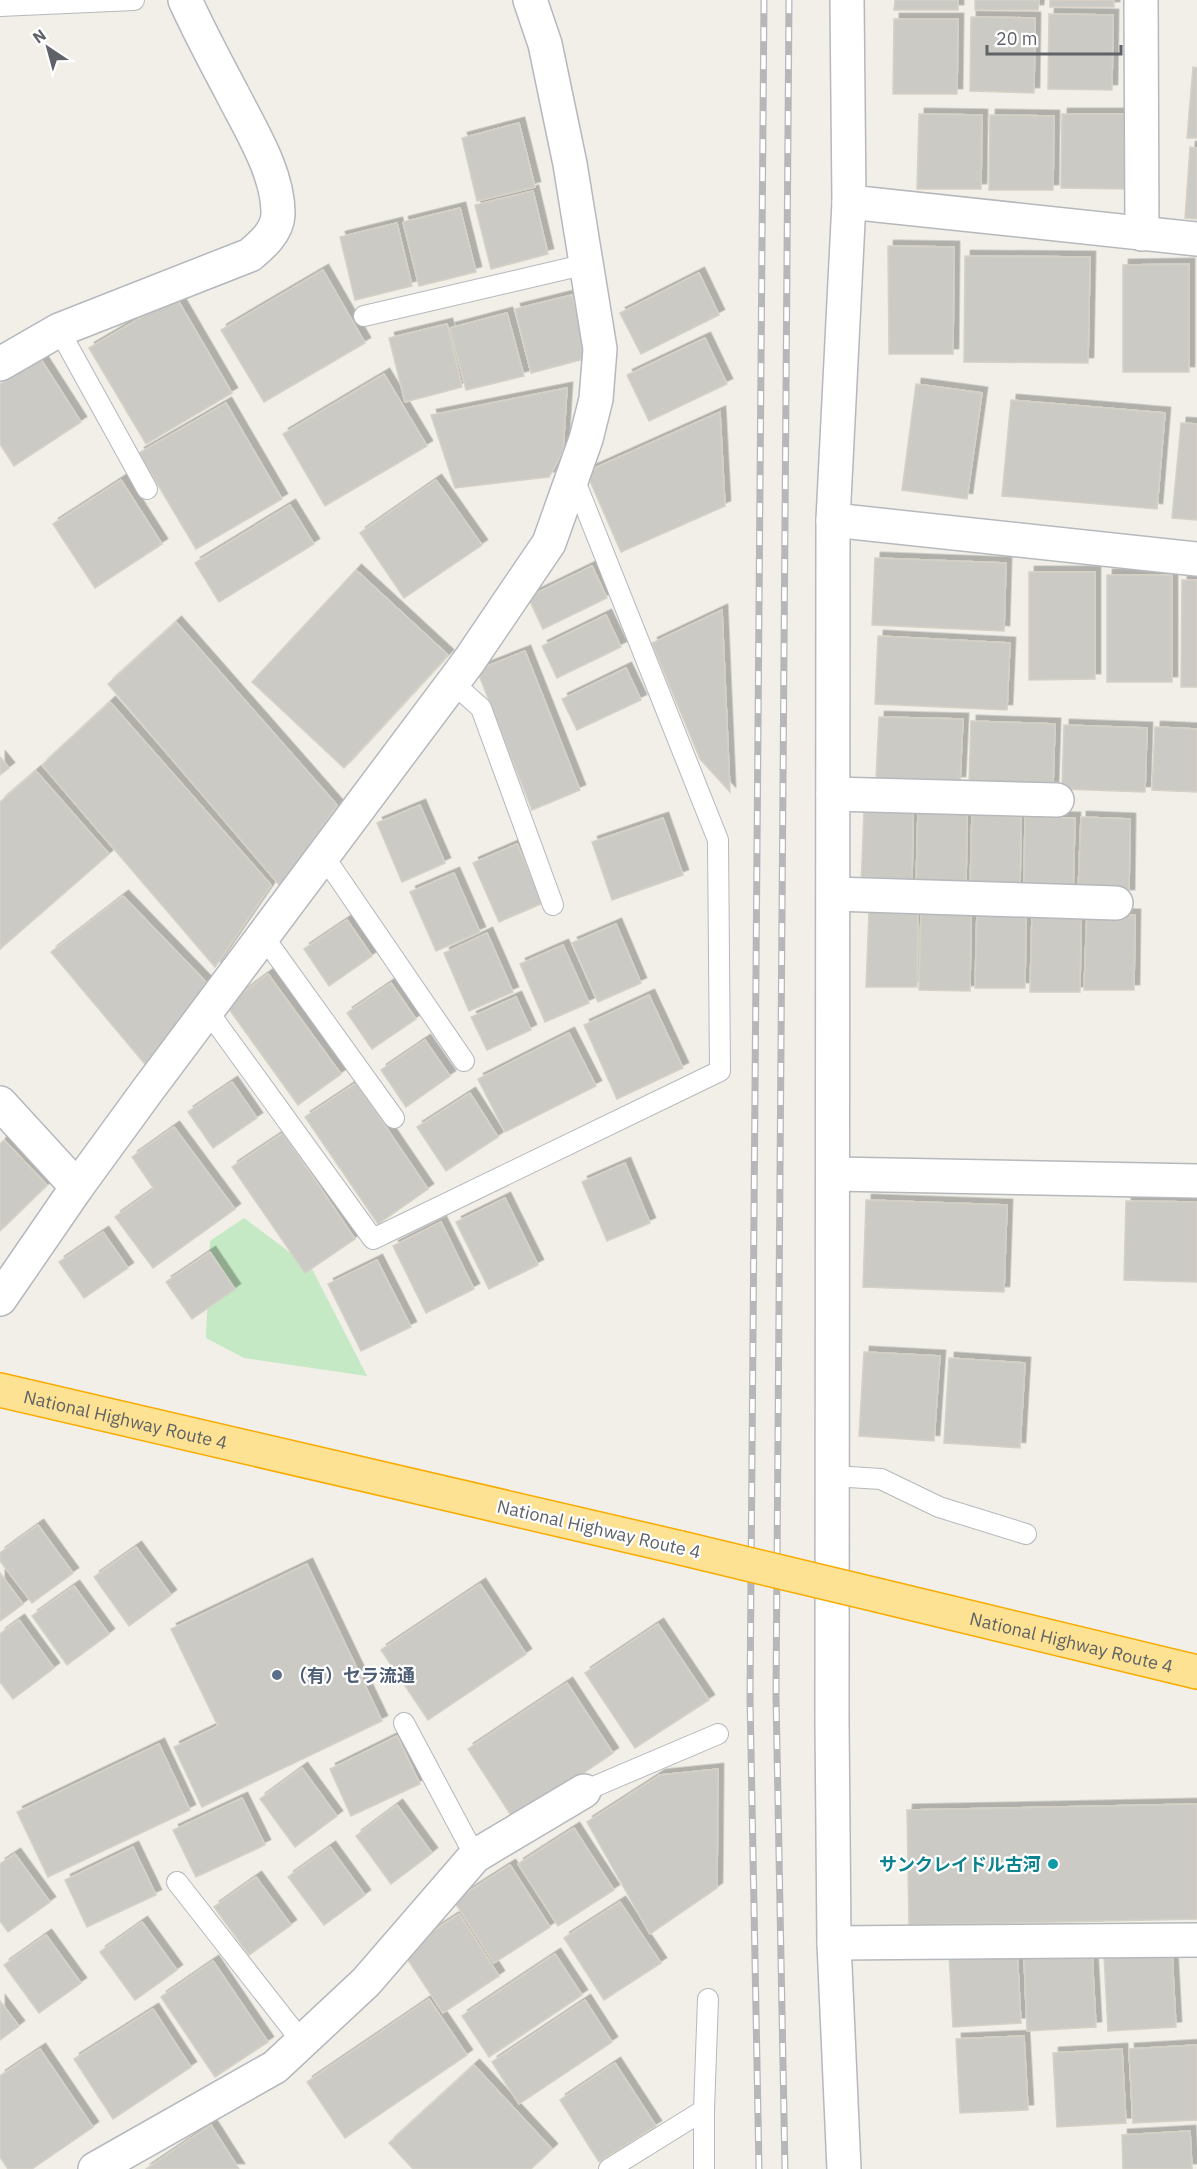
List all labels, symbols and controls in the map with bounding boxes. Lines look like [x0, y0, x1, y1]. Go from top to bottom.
north arrow [18, 18, 78, 78]
scale bar [987, 18, 1120, 56]
text: N [29, 24, 50, 47]
text: 20 m [996, 27, 1038, 50]
street label: National Highway Route 4 [22, 1384, 230, 1454]
street label: National Highway Route 4 [495, 1494, 703, 1564]
street label: National Highway Route 4 [968, 1606, 1176, 1677]
place label: （有）セラ流通 [289, 1664, 415, 1687]
marker: （有）セラ流通 [270, 1668, 284, 1682]
place label: サンクレイドル古河 [879, 1853, 1041, 1876]
marker: サンクレイドル古河 [1046, 1857, 1060, 1871]

